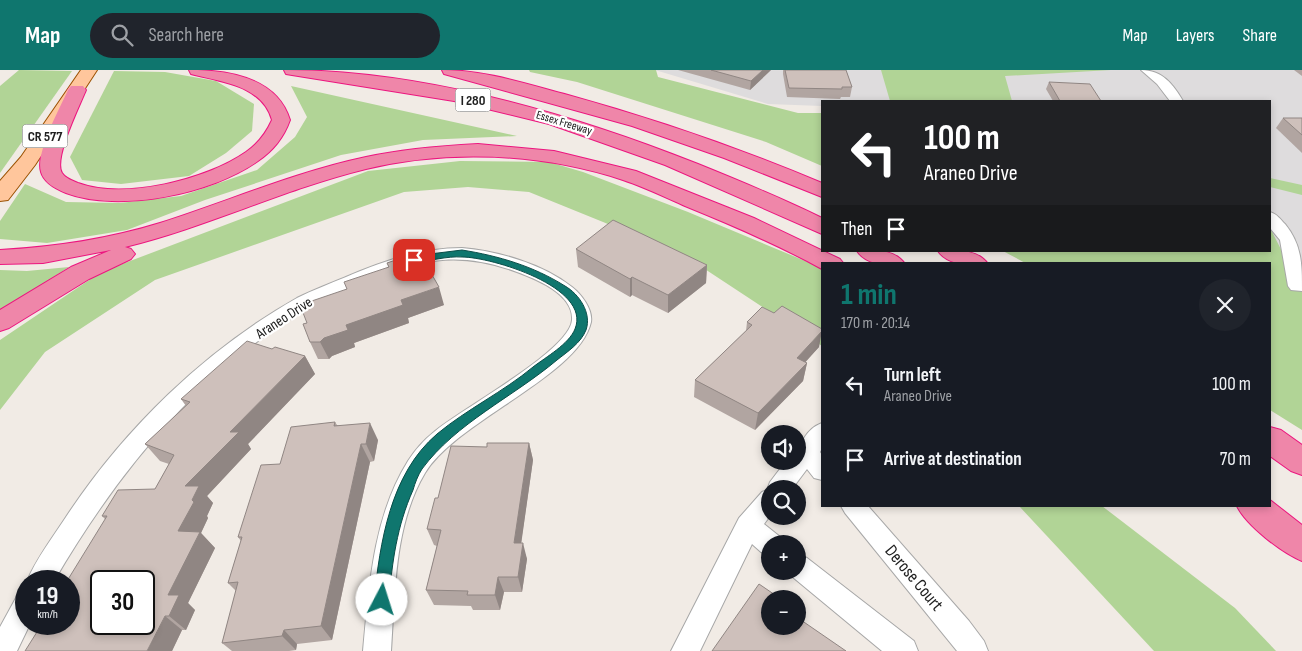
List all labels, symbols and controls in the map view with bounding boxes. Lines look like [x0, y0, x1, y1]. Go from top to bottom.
search box [90, 13, 440, 58]
text: Map [25, 21, 60, 50]
icon: search [108, 21, 136, 49]
text: Search here [148, 24, 224, 47]
text: Map [1123, 25, 1148, 46]
text: Layers [1176, 25, 1215, 46]
text: Share [1243, 25, 1277, 46]
road number: I 280 [456, 88, 490, 112]
street label: Essex Freeway [534, 107, 594, 139]
text: 100 m [924, 117, 1000, 160]
icon: left [841, 120, 906, 185]
road number: CR 577 [22, 124, 68, 148]
text: Araneo Drive [924, 160, 1018, 187]
icon: arrive [882, 215, 910, 243]
text: Then [841, 218, 872, 241]
pin [393, 239, 435, 281]
icon: arrive [400, 246, 428, 274]
text: 1 min [841, 277, 897, 313]
button: close [1199, 279, 1251, 331]
street label: Araneo Drive [251, 293, 316, 344]
text: 170 m · 20:14 [841, 314, 910, 333]
text: Turn left [884, 364, 941, 387]
icon: left [841, 371, 869, 399]
text: 100 m [1212, 373, 1251, 396]
text: Araneo Drive [884, 387, 952, 406]
map controls [761, 425, 806, 635]
button: sound [761, 425, 806, 470]
icon: arrive [841, 446, 869, 474]
text: Arrive at destination [884, 448, 1022, 471]
text: 70 m [1220, 448, 1251, 471]
button: search [761, 480, 806, 525]
button: + [761, 535, 806, 580]
street label: Derose Court [880, 541, 948, 616]
speed limit sign: 30 [90, 570, 155, 635]
position arrow [355, 573, 407, 625]
text: 19 [37, 581, 58, 612]
button: − [761, 590, 806, 635]
text: km/h [37, 607, 58, 622]

